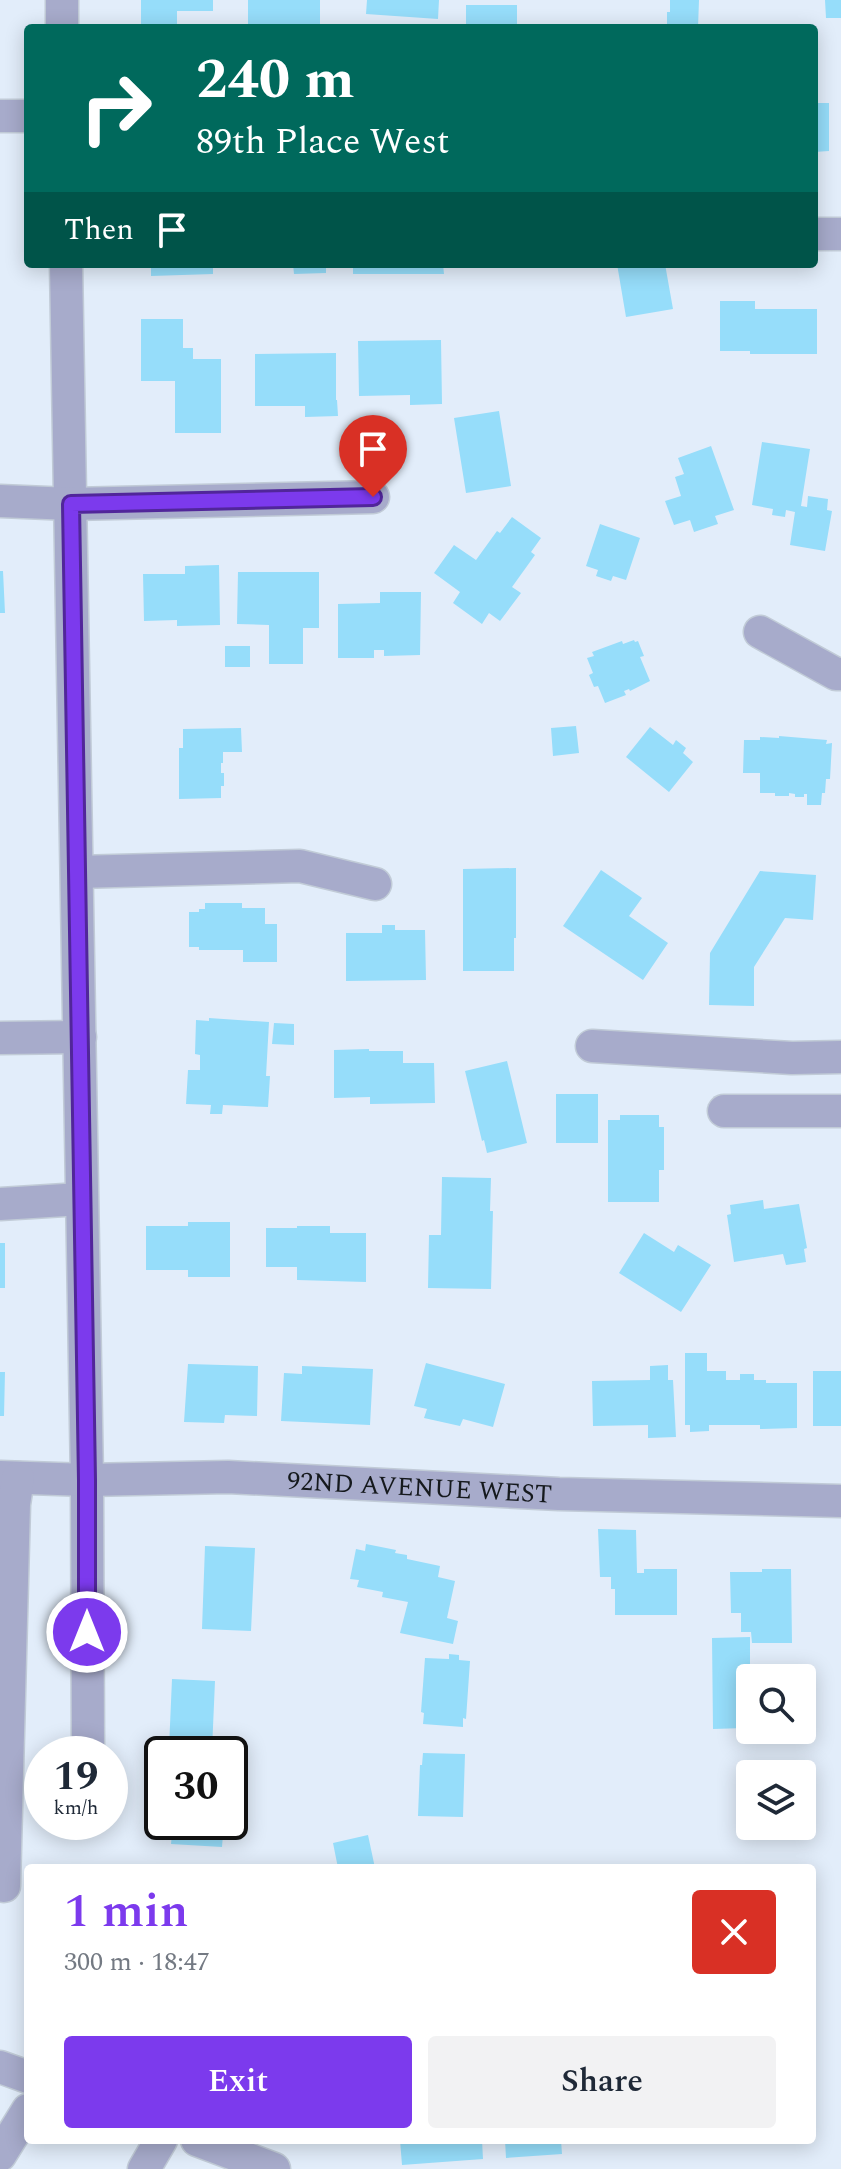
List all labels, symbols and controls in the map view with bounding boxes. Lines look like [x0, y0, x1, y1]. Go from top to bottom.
text: 240 m [196, 38, 355, 123]
icon: right [64, 56, 168, 160]
text: 89th Place West [196, 115, 449, 170]
text: Then [64, 207, 134, 253]
icon: arrive [150, 208, 194, 252]
pin [339, 415, 407, 497]
icon: arrive [351, 427, 395, 471]
street label: 92ND AVENUE WEST [286, 1461, 553, 1515]
position arrow [45, 1590, 129, 1674]
map controls [736, 1664, 816, 1840]
button: search [736, 1664, 816, 1744]
speed limit sign: 30 [144, 1736, 248, 1840]
text: 19 [54, 1747, 98, 1808]
button: layers [736, 1760, 816, 1840]
text: km/h [54, 1793, 99, 1823]
text: 1 min [64, 1875, 189, 1948]
button: close [692, 1890, 776, 1974]
text: 300 m · 18:47 [64, 1942, 210, 1982]
button: Exit [64, 2036, 412, 2128]
button: Share [428, 2036, 776, 2128]

